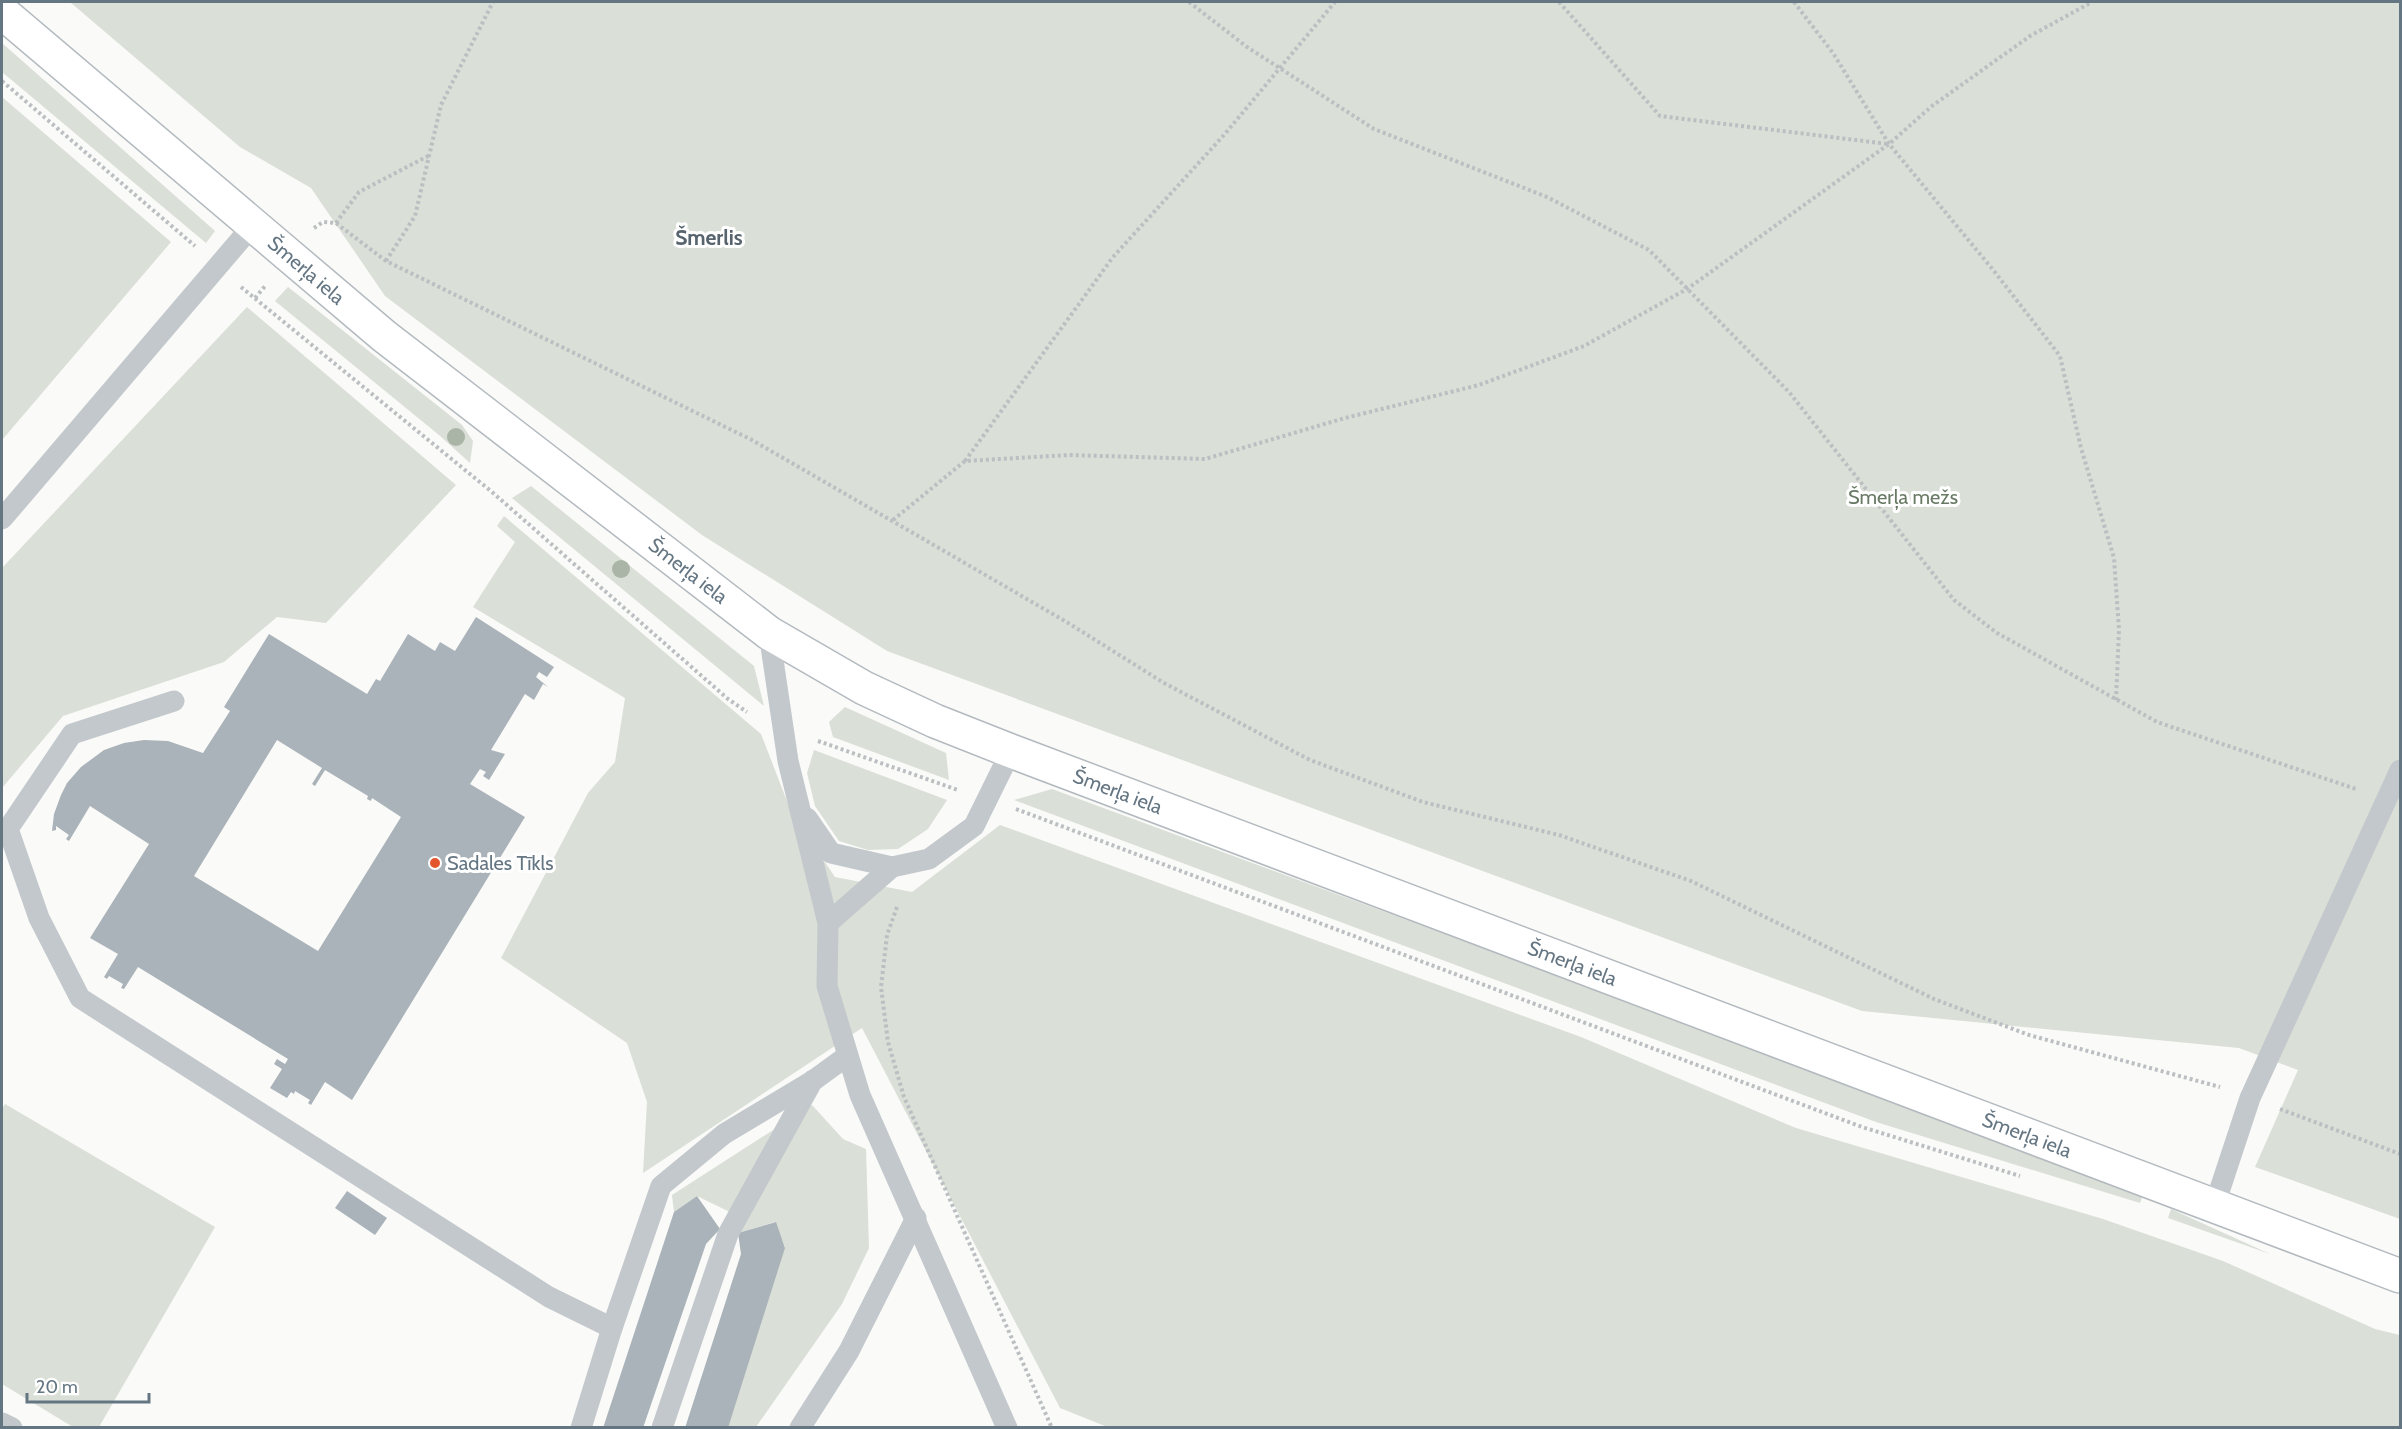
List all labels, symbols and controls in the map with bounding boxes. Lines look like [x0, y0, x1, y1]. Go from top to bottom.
district label: Šmerlis [675, 225, 743, 250]
street label: Šmerļa iela [263, 231, 350, 310]
park label: Šmerļa mežs [1848, 485, 1958, 510]
street label: Šmerļa iela [644, 533, 733, 609]
street label: Šmerļa iela [1070, 764, 1166, 819]
place label: Sadales Tīkls [447, 851, 553, 875]
marker: Sadales Tīkls [428, 856, 442, 870]
street label: Šmerļa iela [1524, 935, 1621, 991]
street label: Šmerļa iela [1979, 1107, 2075, 1163]
scale bar [27, 1366, 148, 1404]
text: 20 m [36, 1376, 78, 1398]

